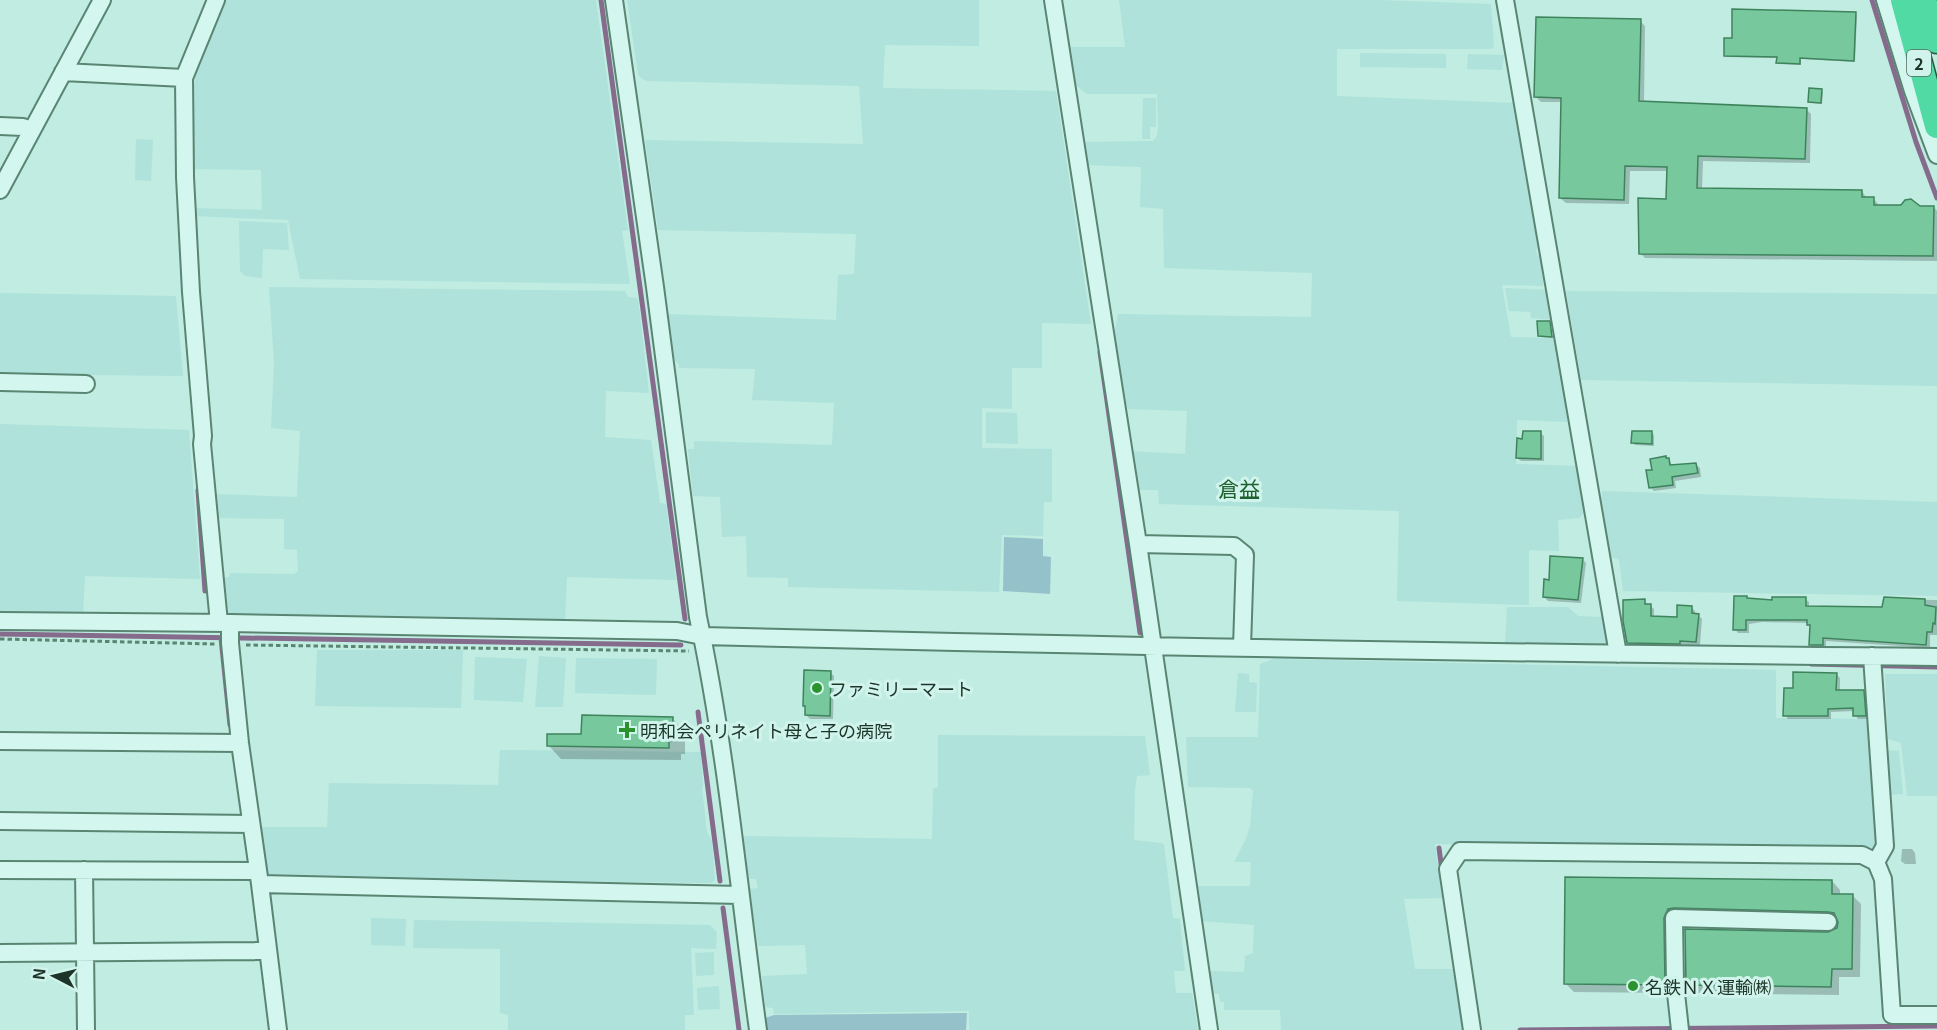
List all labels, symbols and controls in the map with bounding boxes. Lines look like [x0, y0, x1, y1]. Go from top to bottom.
road number: 2 [1907, 50, 1931, 76]
district label: 倉益 [1218, 473, 1260, 503]
place label: ファミリーマート [829, 675, 973, 701]
marker: ファミリーマート [810, 681, 824, 695]
place label: 明和会ペリネイト母と子の病院 [640, 717, 892, 743]
marker: 明和会ペリネイト母と子の病院 [618, 721, 636, 739]
north arrow [24, 946, 84, 1006]
text: N [25, 967, 51, 981]
place label: 名鉄ＮＸ運輸㈱ [1645, 973, 1771, 999]
marker: 名鉄ＮＸ運輸㈱ [1626, 979, 1640, 993]

